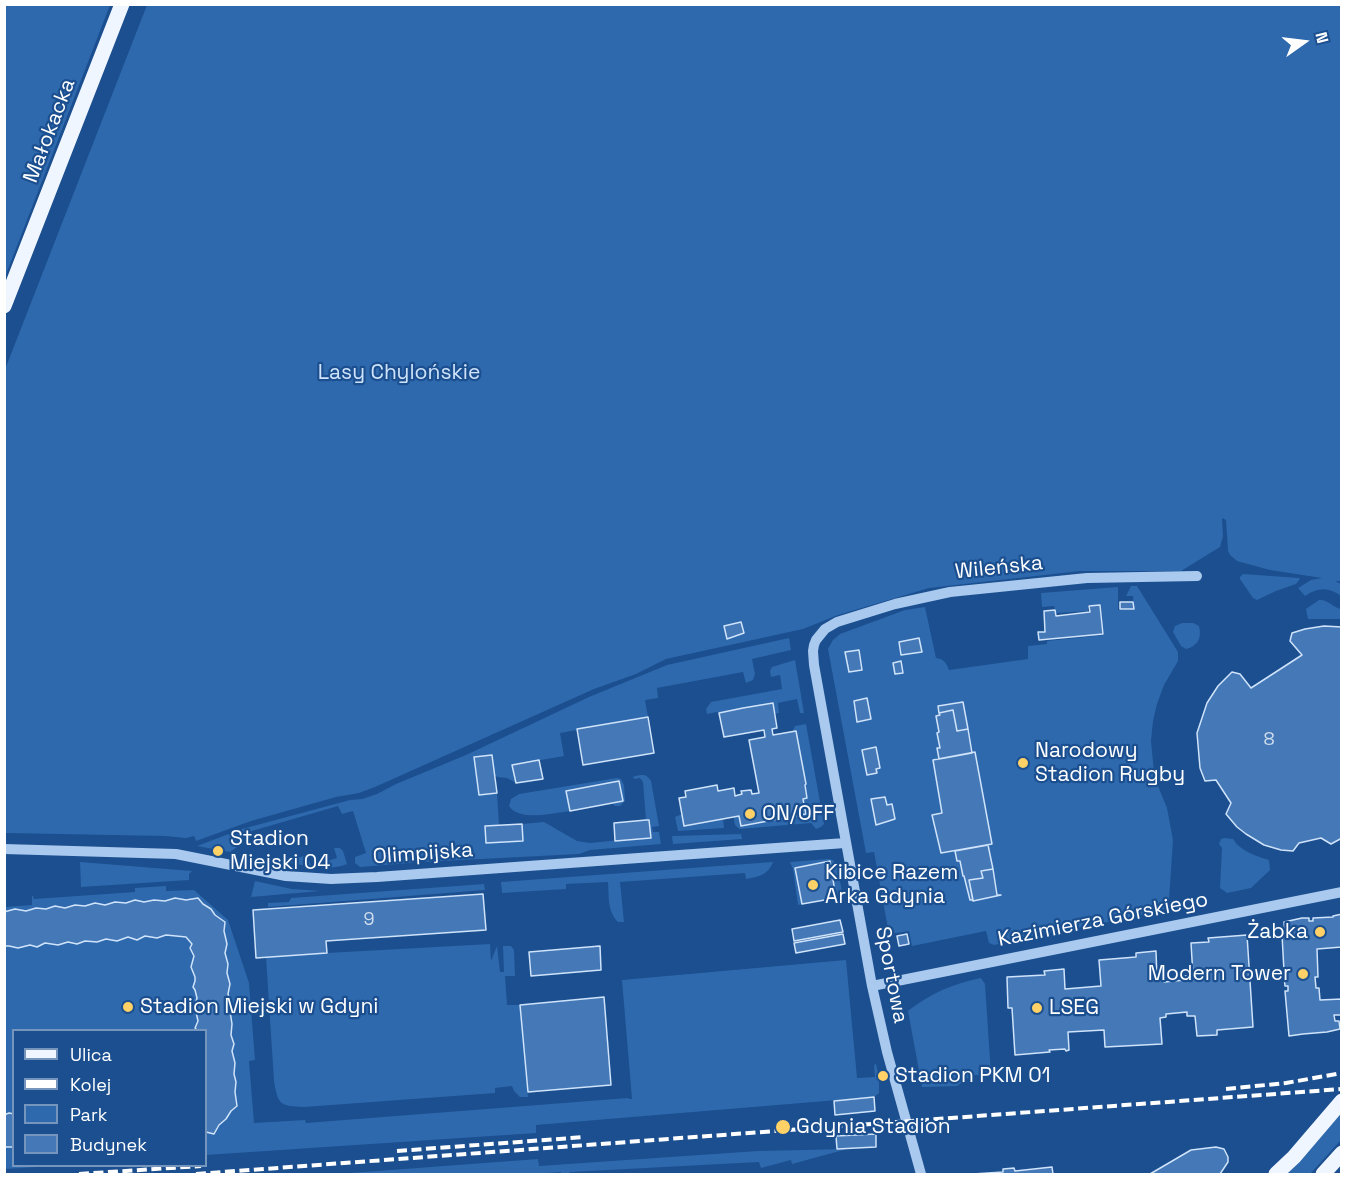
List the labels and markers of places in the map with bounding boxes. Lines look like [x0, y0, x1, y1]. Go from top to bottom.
place label: Narodowy Stadion Rugby [1035, 738, 1185, 788]
marker: Narodowy Stadion Rugby [1016, 756, 1030, 770]
place label: ON/OFF [762, 801, 834, 827]
marker: ON/OFF [743, 807, 757, 821]
place label: Stadion Miejski 04 [230, 826, 330, 876]
marker: Stadion Miejski 04 [211, 844, 225, 858]
place label: Kibice Razem Arka Gdynia [825, 860, 958, 910]
marker: Kibice Razem Arka Gdynia [806, 878, 820, 892]
place label: Żabka [1247, 919, 1308, 945]
marker: Żabka [1313, 925, 1327, 939]
place label: Modern Tower [1148, 961, 1291, 987]
marker: Modern Tower [1296, 967, 1310, 981]
place label: Stadion Miejski w Gdyni [140, 994, 378, 1020]
place label: LSEG [1049, 995, 1099, 1021]
marker: Stadion Miejski w Gdyni [121, 1000, 135, 1014]
marker: LSEG [1030, 1001, 1044, 1015]
place label: Stadion PKM 01 [895, 1063, 1050, 1089]
marker: Stadion PKM 01 [876, 1069, 890, 1083]
place label: Gdynia Stadion [796, 1114, 951, 1140]
marker: Gdynia Stadion [774, 1118, 792, 1136]

